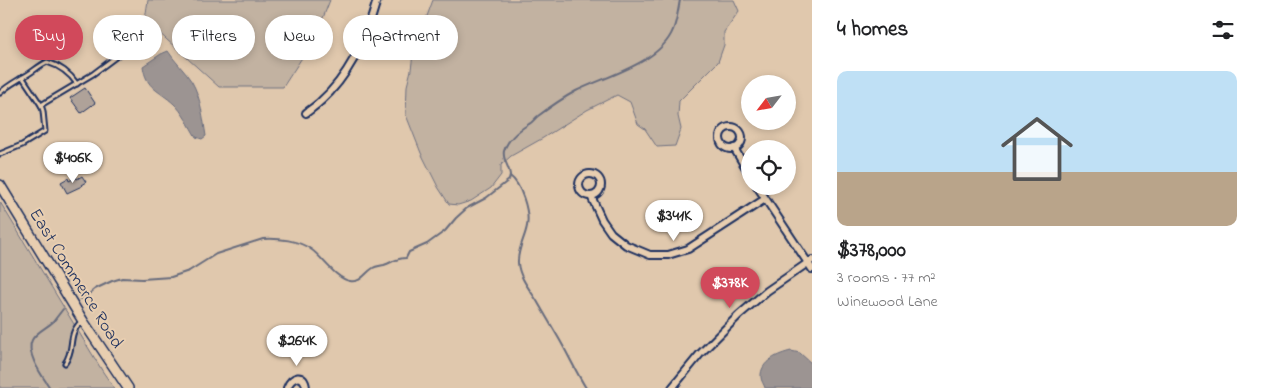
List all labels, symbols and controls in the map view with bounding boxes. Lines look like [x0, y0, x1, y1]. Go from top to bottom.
chip: Buy [15, 15, 83, 60]
chip: Rent [93, 15, 162, 60]
chip: Filters [172, 15, 255, 60]
chip: New [265, 15, 333, 60]
chip: Apartment [343, 15, 458, 60]
text: 4 homes [837, 15, 908, 45]
icon: filters [1209, 16, 1237, 44]
north arrow [741, 75, 796, 130]
map controls [741, 75, 796, 195]
icon: home [992, 104, 1082, 194]
button: locate [741, 140, 796, 195]
pin: $406K [38, 142, 108, 184]
text: $406K [54, 146, 92, 170]
pin: $341K [639, 200, 709, 242]
street label: East Commerce Road [22, 204, 129, 354]
text: $341K [656, 204, 692, 228]
text: $378,000 [837, 236, 906, 266]
pin: $378K [695, 266, 765, 309]
text: 3 rooms · 77 m² [837, 266, 936, 290]
text: $378K [712, 271, 748, 295]
text: Winewood Lane [837, 290, 938, 314]
pin: $264K [262, 324, 332, 367]
text: $264K [277, 329, 317, 353]

